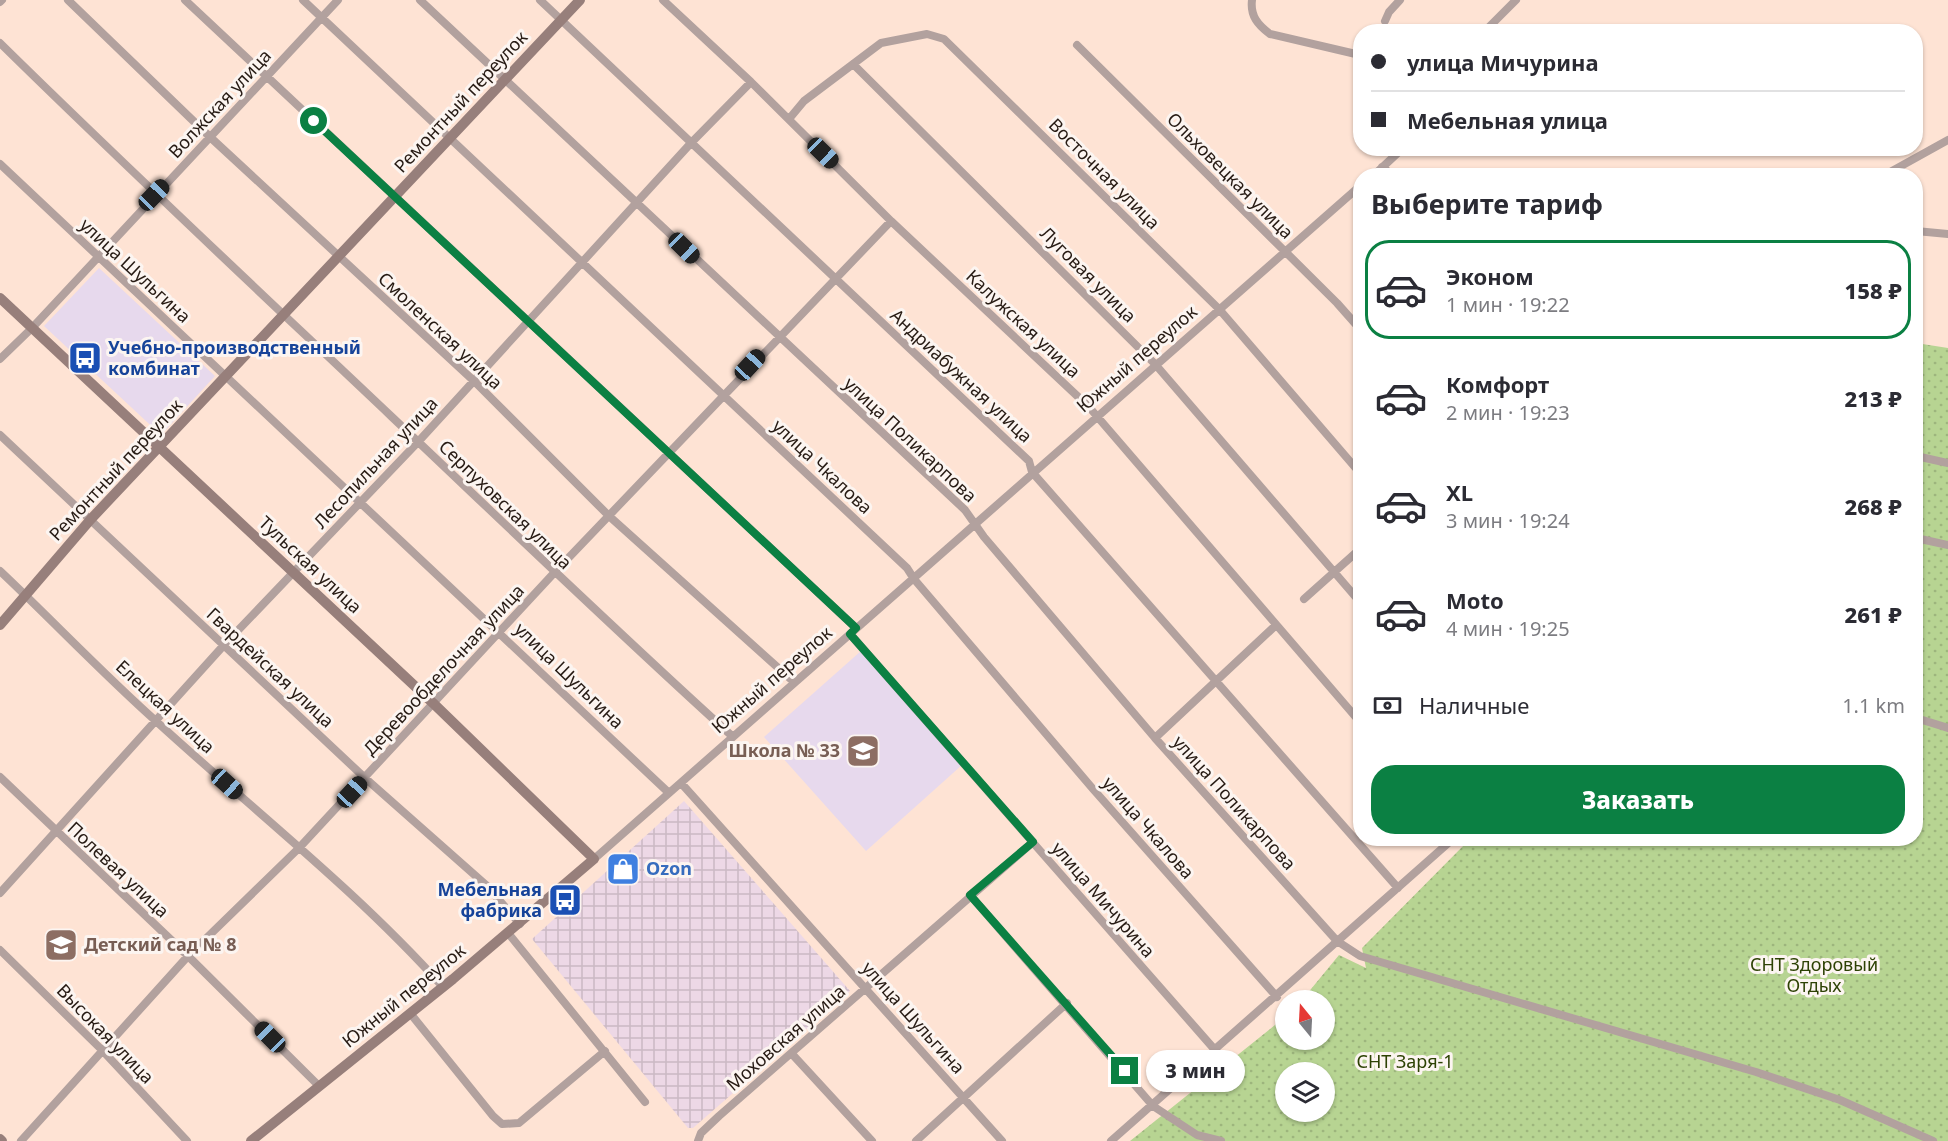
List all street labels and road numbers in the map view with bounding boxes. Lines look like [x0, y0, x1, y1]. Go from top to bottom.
street label: Ремонтный переулок [388, 25, 533, 177]
street label: Волжская улица [163, 44, 276, 163]
street label: Ольховецкая улица [1162, 107, 1299, 244]
street label: Восточная улица [1044, 113, 1165, 234]
street label: улица Шульгина [75, 213, 196, 328]
street label: Луговая улица [1036, 221, 1142, 327]
street label: Калужская улица [961, 264, 1086, 383]
street label: Смоленская улица [373, 266, 508, 394]
street label: Южный переулок [1071, 299, 1202, 417]
street label: Андриабужная улица [886, 303, 1038, 447]
street label: улица Поликарпова [839, 371, 982, 507]
street label: Лесопильная улица [308, 391, 443, 533]
street label: Ремонтный переулок [43, 393, 188, 545]
street label: улица Чкалова [768, 414, 878, 519]
street label: Серпуховская улица [434, 434, 577, 574]
street label: Тульская улица [254, 510, 367, 618]
street label: Деревообделочная улица [358, 579, 529, 760]
street label: Гвардейская улица [202, 602, 339, 733]
street label: улица Шульгина [510, 617, 630, 734]
street label: Южный переулок [706, 620, 837, 738]
street label: Елецкая улица [111, 654, 220, 758]
street label: улица Поликарпова [1168, 730, 1302, 875]
street label: улица Чкалова [1098, 771, 1200, 884]
street label: Полевая улица [63, 816, 175, 923]
street label: улица Мичурина [1047, 836, 1161, 962]
street label: Южный переулок [337, 938, 470, 1052]
street label: улица Шульгина [857, 956, 971, 1079]
street label: Высокая улица [52, 978, 160, 1088]
street label: Моховская улица [721, 979, 850, 1096]

